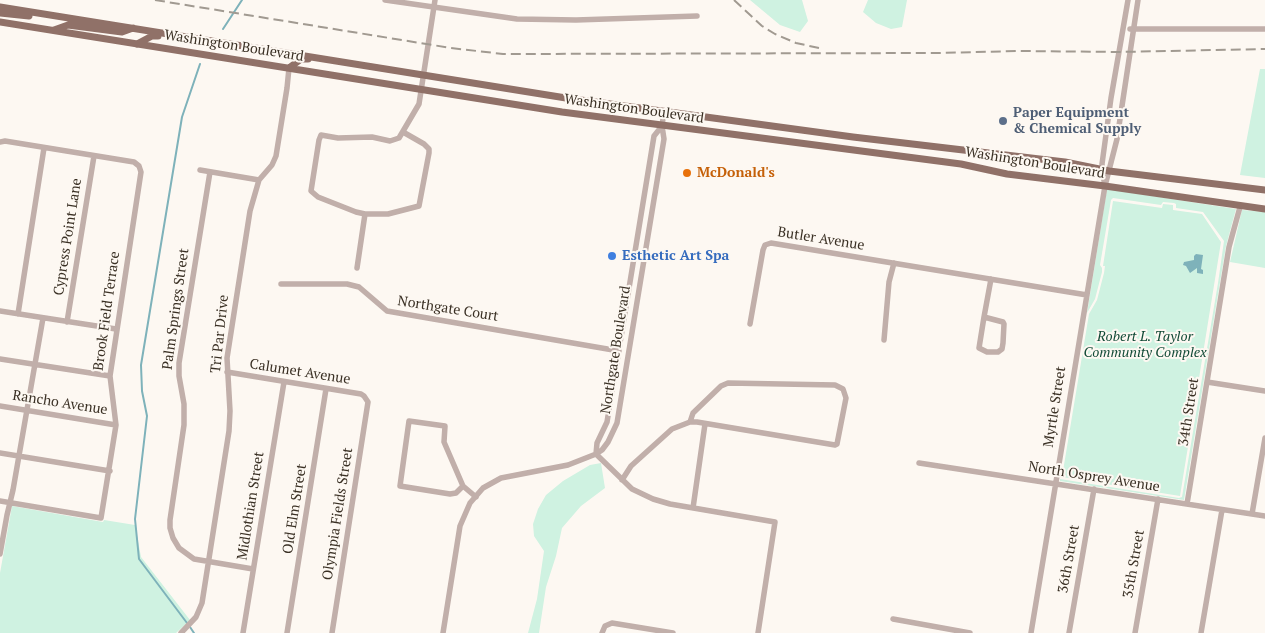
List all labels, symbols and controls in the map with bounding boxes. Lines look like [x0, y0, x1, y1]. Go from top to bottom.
street label: Washington Boulevard [163, 27, 305, 65]
street label: Washington Boulevard [563, 91, 705, 127]
place label: Paper Equipment & Chemical Supply [1013, 105, 1141, 138]
marker: Paper Equipment & Chemical Supply [997, 115, 1009, 127]
street label: Washington Boulevard [964, 144, 1106, 182]
place label: McDonald's [697, 165, 775, 181]
marker: McDonald's [681, 167, 693, 179]
street label: Cypress Point Lane [50, 177, 86, 297]
street label: Butler Avenue [776, 224, 866, 254]
street label: Palm Springs Street [159, 247, 193, 371]
place label: Esthetic Art Spa [622, 248, 729, 264]
street label: Brook Field Terrace [90, 250, 124, 372]
marker: Esthetic Art Spa [606, 250, 618, 262]
street label: Northgate Boulevard [598, 285, 634, 415]
street label: Northgate Court [396, 293, 500, 325]
street label: Tri Par Drive [208, 294, 232, 374]
park label: Robert L. Taylor Community Complex [1083, 329, 1207, 362]
street label: Calumet Avenue [248, 356, 352, 388]
street label: Myrtle Street [1040, 365, 1070, 449]
street label: 34th Street [1175, 377, 1203, 447]
street label: Rancho Avenue [11, 387, 109, 419]
street label: Olympia Fields Street [319, 447, 357, 581]
street label: Midlothian Street [234, 451, 268, 561]
street label: North Osprey Avenue [1027, 458, 1161, 496]
street label: Old Elm Street [280, 463, 310, 555]
street label: 36th Street [1055, 524, 1083, 594]
street label: 35th Street [1120, 529, 1148, 599]

